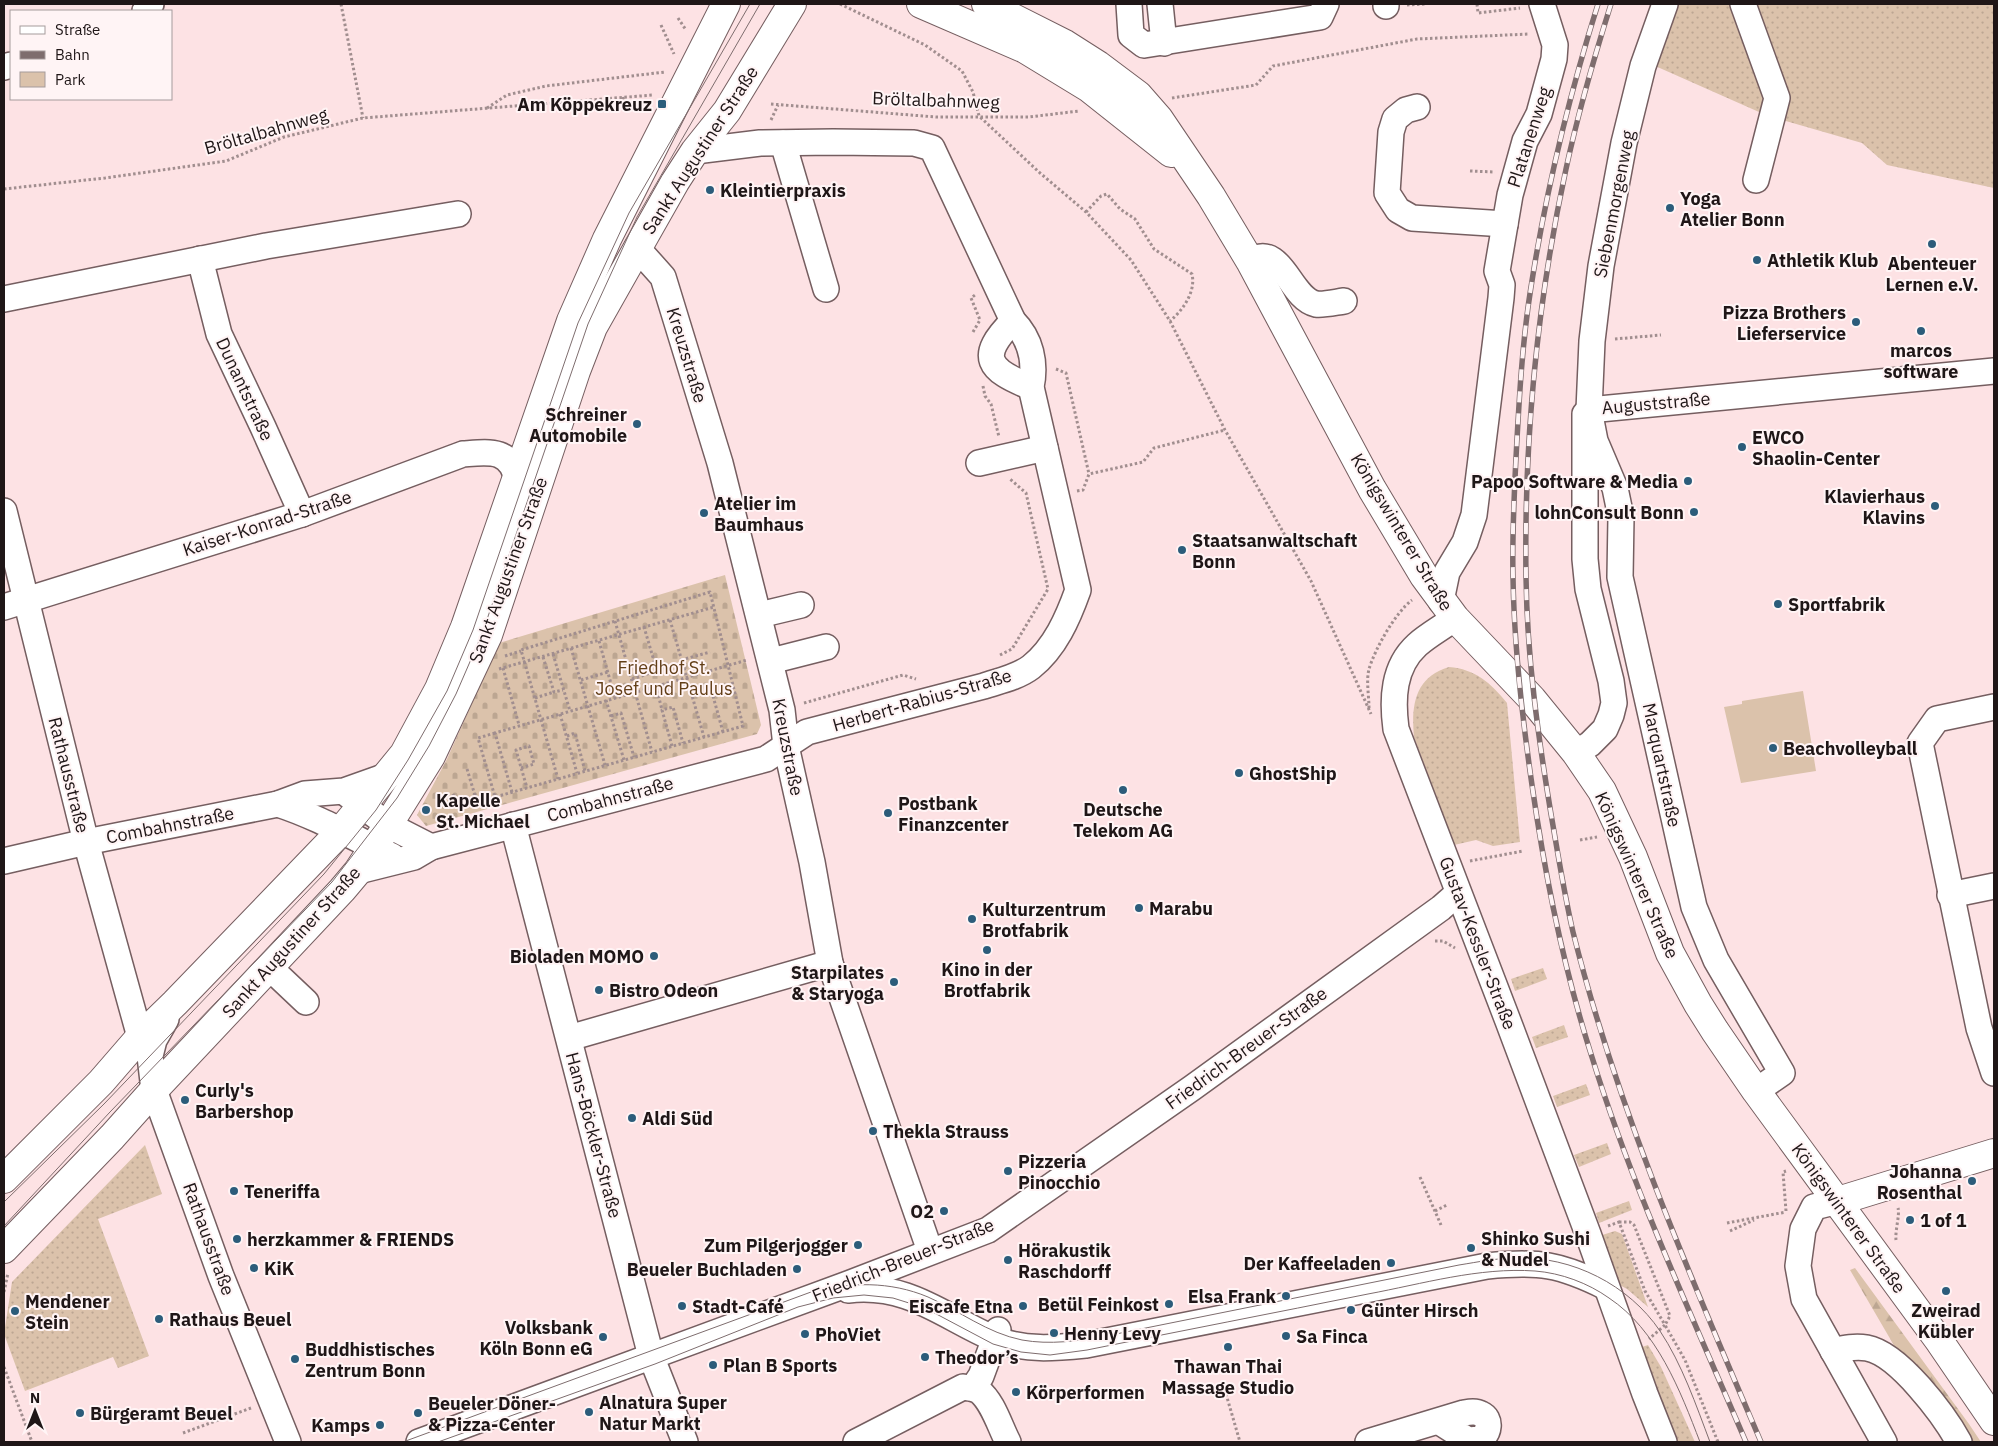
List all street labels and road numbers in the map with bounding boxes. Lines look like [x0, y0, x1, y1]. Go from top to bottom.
street label: Sankt Augustiner Straße [637, 61, 763, 239]
street label: Platanenweg [1502, 83, 1556, 190]
street label: Bröltalbahnweg [872, 86, 1001, 114]
street label: Bröltalbahnweg [202, 102, 331, 160]
street label: Siebenmorgenweg [1588, 128, 1640, 280]
street label: Kreuzstraße [662, 304, 712, 406]
street label: Dunantstraße [211, 334, 279, 444]
street label: Auguststraße [1601, 387, 1711, 419]
street label: Königswinterer Straße [1346, 449, 1458, 615]
street label: Sankt Augustiner Straße [464, 474, 552, 666]
street label: Kaiser-Konrad-Straße [180, 485, 355, 561]
street label: Herbert-Rabius-Straße [830, 663, 1014, 737]
street label: Kreuzstraße [767, 696, 809, 798]
street label: Marquartstraße [1638, 701, 1686, 829]
street label: Rathausstraße [44, 715, 95, 835]
street label: Combahnstraße [544, 771, 676, 827]
street label: Königswinterer Straße [1590, 788, 1684, 962]
street label: Combahnstraße [104, 801, 236, 849]
street label: Gustav-Kessler-Straße [1434, 853, 1522, 1033]
street label: Sankt Augustiner Straße [217, 861, 365, 1023]
street label: Friedrich-Breuer-Straße [1161, 982, 1331, 1114]
street label: Hans-Böckler-Straße [561, 1049, 627, 1221]
street label: Königswinterer Straße [1787, 1138, 1911, 1298]
street label: Rathausstraße [178, 1179, 240, 1299]
street label: Friedrich-Breuer-Straße [809, 1213, 998, 1307]

